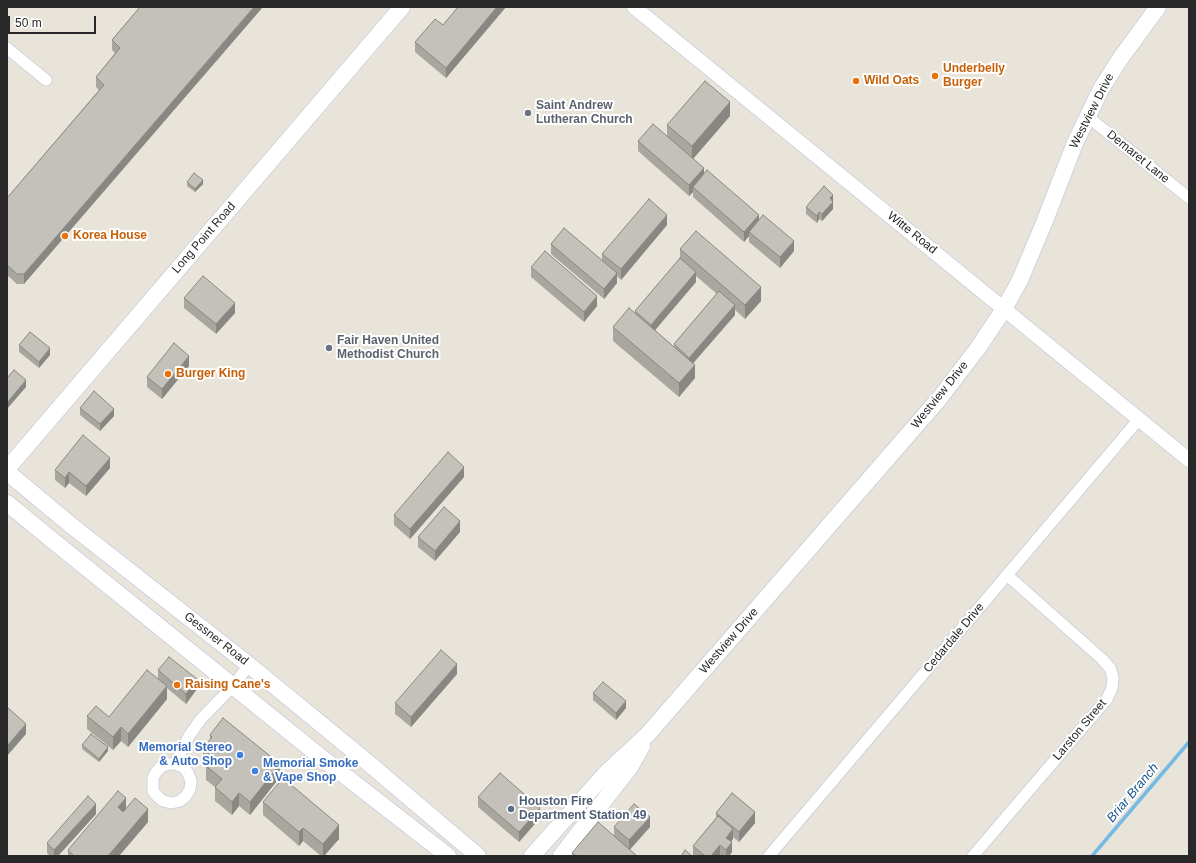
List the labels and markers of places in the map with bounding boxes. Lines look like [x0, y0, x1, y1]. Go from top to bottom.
place label: Underbelly Burger [943, 62, 1005, 90]
marker: Underbelly Burger [930, 71, 940, 81]
place label: Wild Oats [864, 74, 919, 88]
marker: Wild Oats [851, 76, 861, 86]
place label: Saint Andrew Lutheran Church [536, 99, 633, 127]
marker: Saint Andrew Lutheran Church [523, 108, 533, 118]
place label: Korea House [73, 229, 147, 243]
marker: Korea House [60, 231, 70, 241]
place label: Fair Haven United Methodist Church [337, 334, 439, 362]
marker: Fair Haven United Methodist Church [324, 343, 334, 353]
place label: Burger King [176, 367, 245, 381]
marker: Burger King [163, 369, 173, 379]
place label: Raising Cane's [185, 678, 271, 692]
marker: Raising Cane's [172, 680, 182, 690]
place label: Memorial Stereo & Auto Shop [139, 741, 232, 769]
marker: Memorial Stereo & Auto Shop [235, 750, 245, 760]
place label: Memorial Smoke & Vape Shop [263, 757, 358, 785]
marker: Memorial Smoke & Vape Shop [250, 766, 260, 776]
place label: Houston Fire Department Station 49 [519, 795, 646, 823]
marker: Houston Fire Department Station 49 [506, 804, 516, 814]

